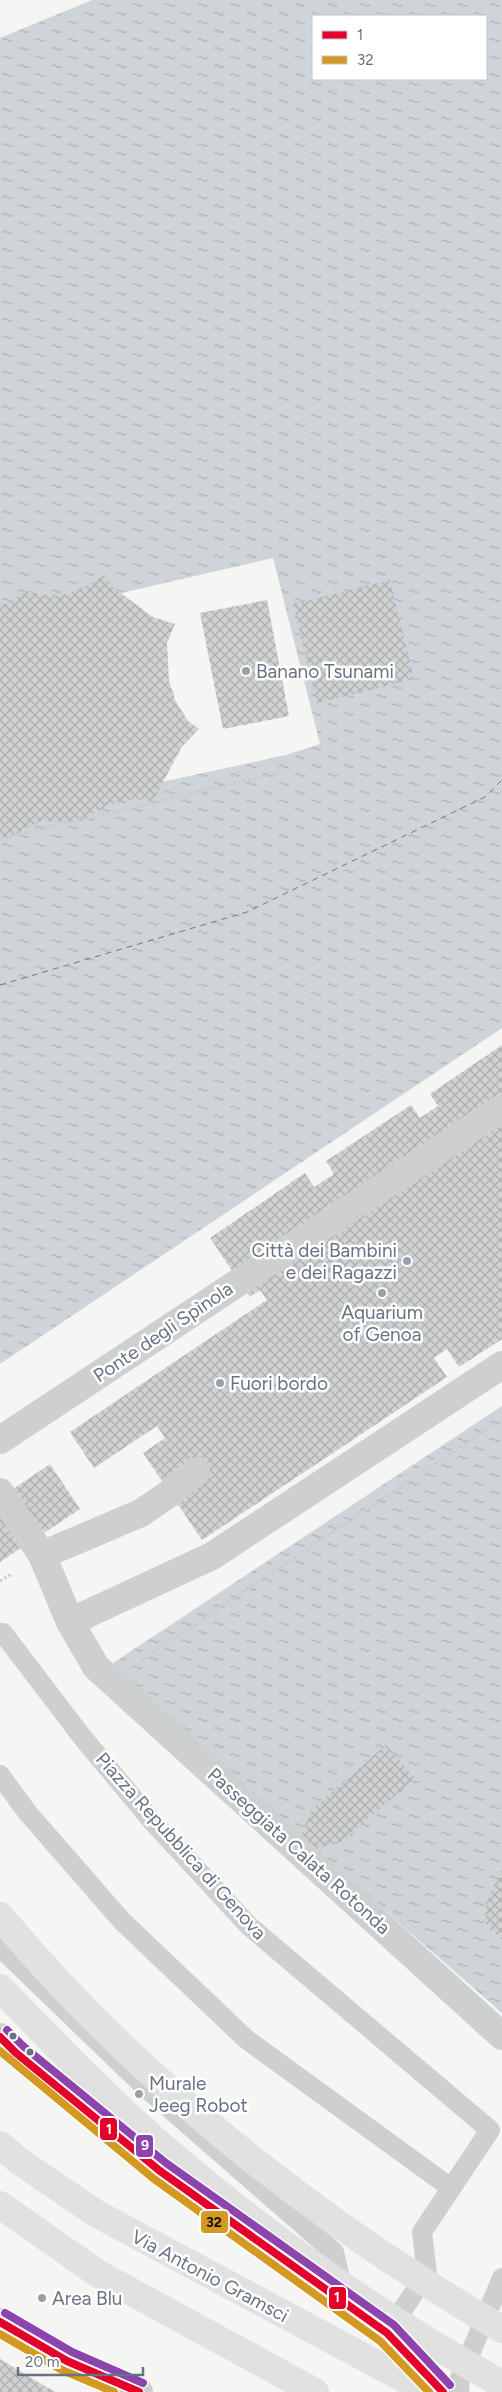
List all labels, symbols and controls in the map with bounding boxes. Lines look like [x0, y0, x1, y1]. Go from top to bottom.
legend [312, 15, 487, 80]
text: 1 [357, 26, 363, 44]
text: 32 [357, 51, 374, 69]
place label: Banano Tsunami [256, 660, 394, 683]
marker: Banano Tsunami [240, 665, 252, 677]
place label: Città dei Bambini e dei Ragazzi [252, 1239, 397, 1284]
marker: Città dei Bambini e dei Ragazzi [401, 1255, 413, 1267]
street label: Ponte degli Spìnola [89, 1277, 237, 1387]
marker: Aquarium of Genoa [376, 1287, 388, 1299]
place label: Aquarium of Genoa [341, 1301, 423, 1346]
place label: Fuori bordo [230, 1372, 328, 1395]
marker: Fuori bordo [214, 1377, 226, 1389]
street label: Piazza Repubblica di Genova [91, 1748, 271, 1944]
street label: Passeggiata Calata Rotonda [203, 1763, 395, 1939]
unlabelled marker [8, 2031, 18, 2041]
unlabelled marker [25, 2047, 35, 2057]
place label: Murale Jeeg Robot [149, 2072, 248, 2117]
marker: Murale Jeeg Robot [133, 2088, 145, 2100]
line badge: 1 [99, 2117, 118, 2141]
text: 1 [106, 2121, 112, 2138]
line badge: 9 [135, 2134, 154, 2158]
text: 9 [141, 2137, 149, 2154]
line badge: 32 [200, 2210, 229, 2234]
text: 32 [206, 2214, 222, 2231]
street label: Via Antonio Gramsci [128, 2225, 292, 2327]
line badge: 1 [328, 2286, 347, 2310]
place label: Area Blu [52, 2287, 122, 2310]
text: 1 [334, 2289, 340, 2306]
marker: Area Blu [36, 2292, 48, 2304]
scale bar [18, 2344, 142, 2376]
text: 20 m [25, 2353, 59, 2371]

